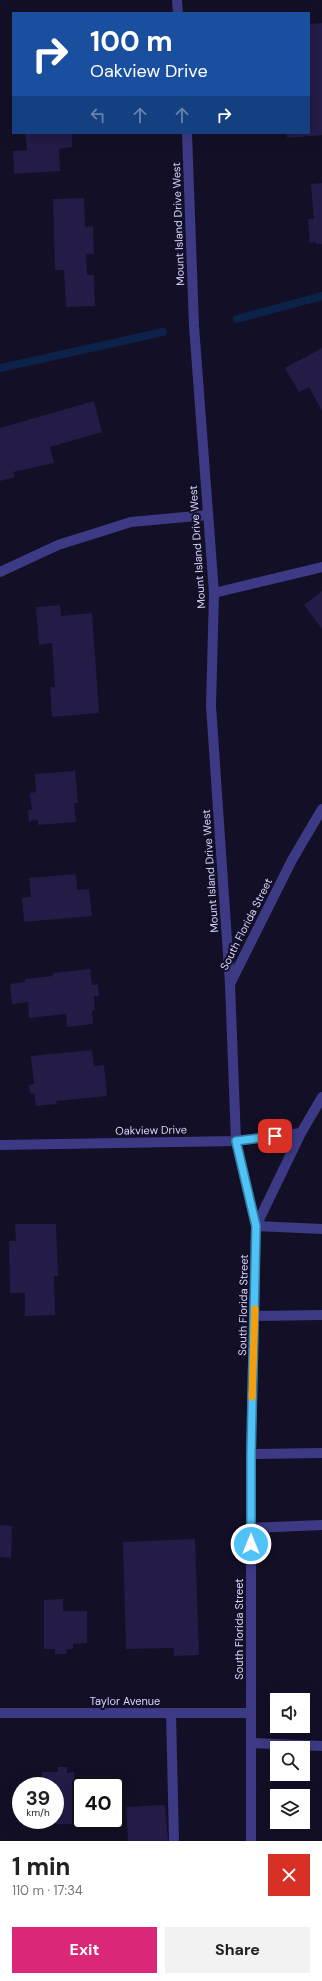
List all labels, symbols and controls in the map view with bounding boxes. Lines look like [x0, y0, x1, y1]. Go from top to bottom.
text: 100 m [90, 23, 173, 60]
icon: right [24, 28, 76, 80]
text: Oakview Drive [90, 59, 208, 83]
icon: left [87, 104, 109, 126]
icon: ahead [129, 104, 151, 126]
icon: ahead [171, 104, 193, 126]
icon: right [213, 104, 235, 126]
street label: Mount Island Drive West [169, 162, 187, 286]
street label: Mount Island Drive West [186, 485, 208, 609]
street label: Mount Island Drive West [199, 809, 221, 933]
street label: South Florida Street [217, 876, 275, 972]
pin [258, 1119, 292, 1153]
street label: Oakview Drive [115, 1122, 187, 1138]
icon: arrive [264, 1125, 286, 1147]
street label: South Florida Street [235, 1254, 251, 1356]
position arrow [230, 1523, 272, 1565]
street label: South Florida Street [232, 1578, 246, 1680]
map controls [270, 1693, 310, 1829]
button: sound [270, 1693, 310, 1733]
street label: Taylor Avenue [90, 1694, 160, 1708]
button: search [270, 1741, 310, 1781]
speed limit sign: 40 [72, 1777, 124, 1829]
text: 39 [26, 1785, 50, 1811]
button: layers [270, 1789, 310, 1829]
text: km/h [26, 1806, 50, 1819]
text: 1 min [12, 1851, 70, 1882]
button: close [268, 1854, 310, 1896]
text: 110 m · 17:34 [12, 1882, 83, 1899]
button: Exit [12, 1927, 157, 1973]
button: Share [165, 1927, 310, 1973]

